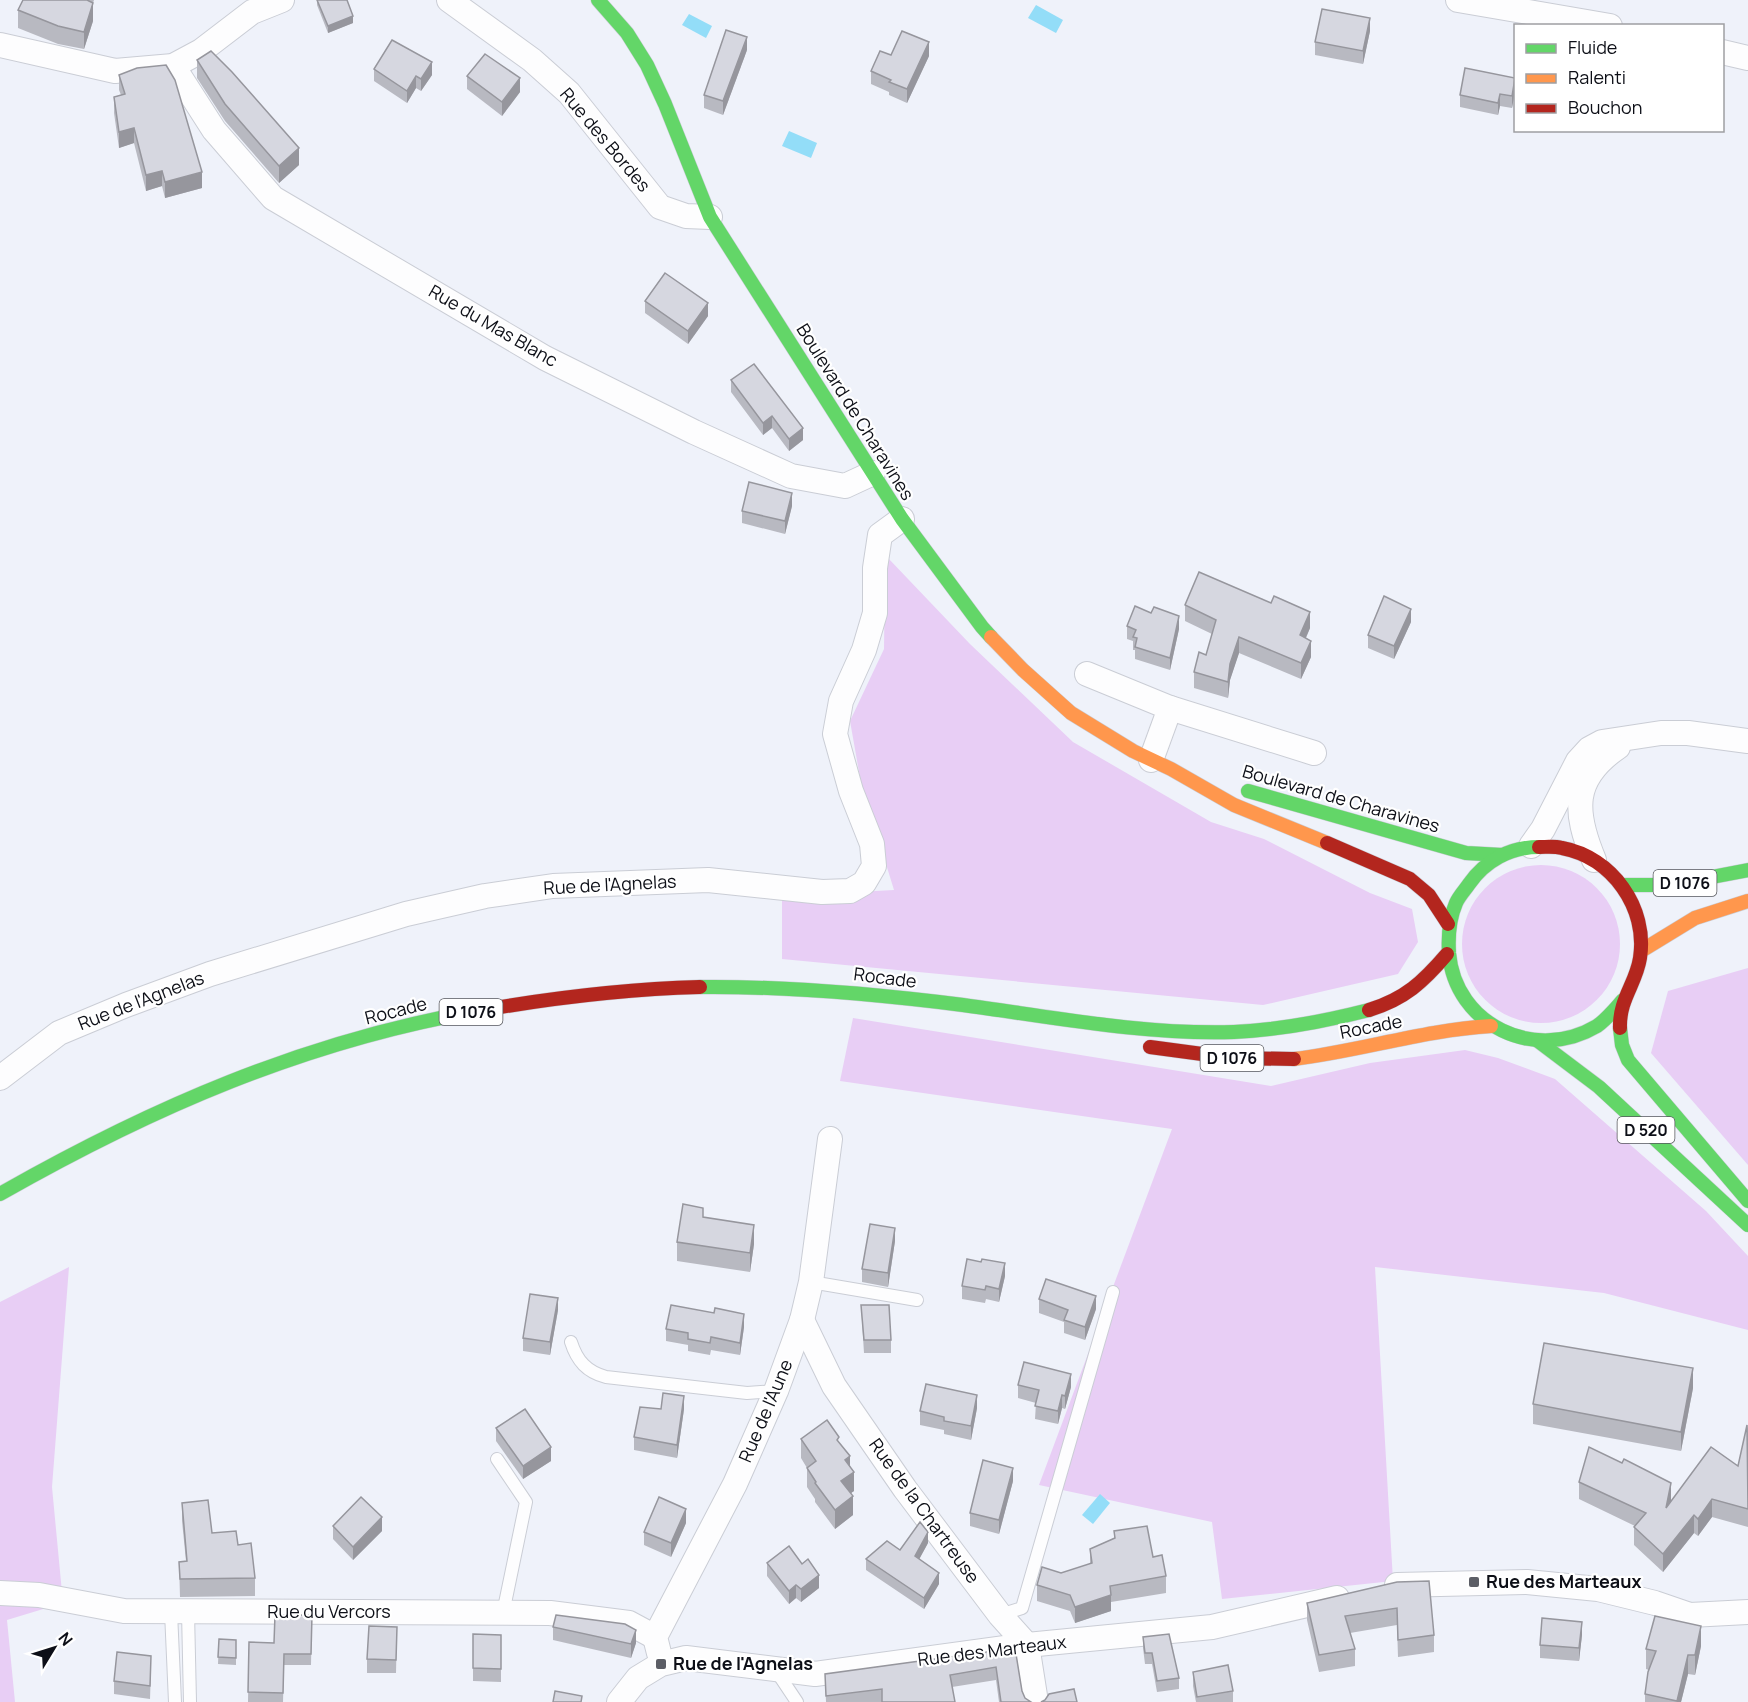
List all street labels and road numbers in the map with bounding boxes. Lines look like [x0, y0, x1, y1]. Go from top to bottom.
street label: Rue des Bordes [555, 82, 656, 196]
street label: Rue du Mas Blanc [425, 278, 562, 372]
street label: Boulevard de Charavines [792, 319, 920, 504]
street label: Boulevard de Charavines [1240, 758, 1443, 838]
street label: Rue de l'Agnelas [543, 869, 677, 899]
road number: D 1076 [1654, 870, 1716, 896]
street label: Rocade [852, 961, 918, 993]
street label: Rue de l'Agnelas [74, 965, 207, 1035]
street label: Rocade [362, 991, 429, 1029]
road number: D 1076 [440, 999, 502, 1025]
street label: Rocade [1338, 1008, 1404, 1044]
road number: D 1076 [1200, 1045, 1264, 1071]
road number: D 520 [1618, 1117, 1674, 1143]
street label: Rue de l'Aune [733, 1356, 798, 1466]
street label: Rue de la Chartreuse [864, 1433, 986, 1588]
street label: Rue du Vercors [267, 1599, 391, 1623]
street label: Rue des Marteaux [916, 1629, 1068, 1671]

